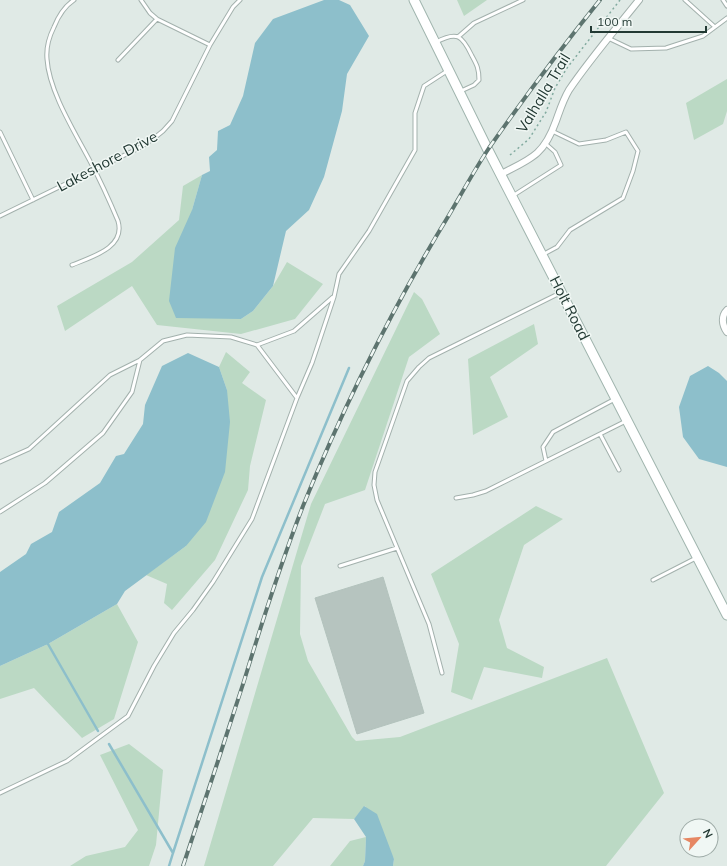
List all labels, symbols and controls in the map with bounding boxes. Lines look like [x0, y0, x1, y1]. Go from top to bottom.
scale bar [591, 8, 706, 34]
text: 100 m [597, 14, 632, 29]
street label: Valhalla Trail [512, 50, 574, 136]
street label: Lakeshore Drive [53, 126, 161, 196]
street label: Holt Road [546, 273, 594, 343]
north arrow [679, 818, 719, 858]
text: N [700, 827, 716, 840]

